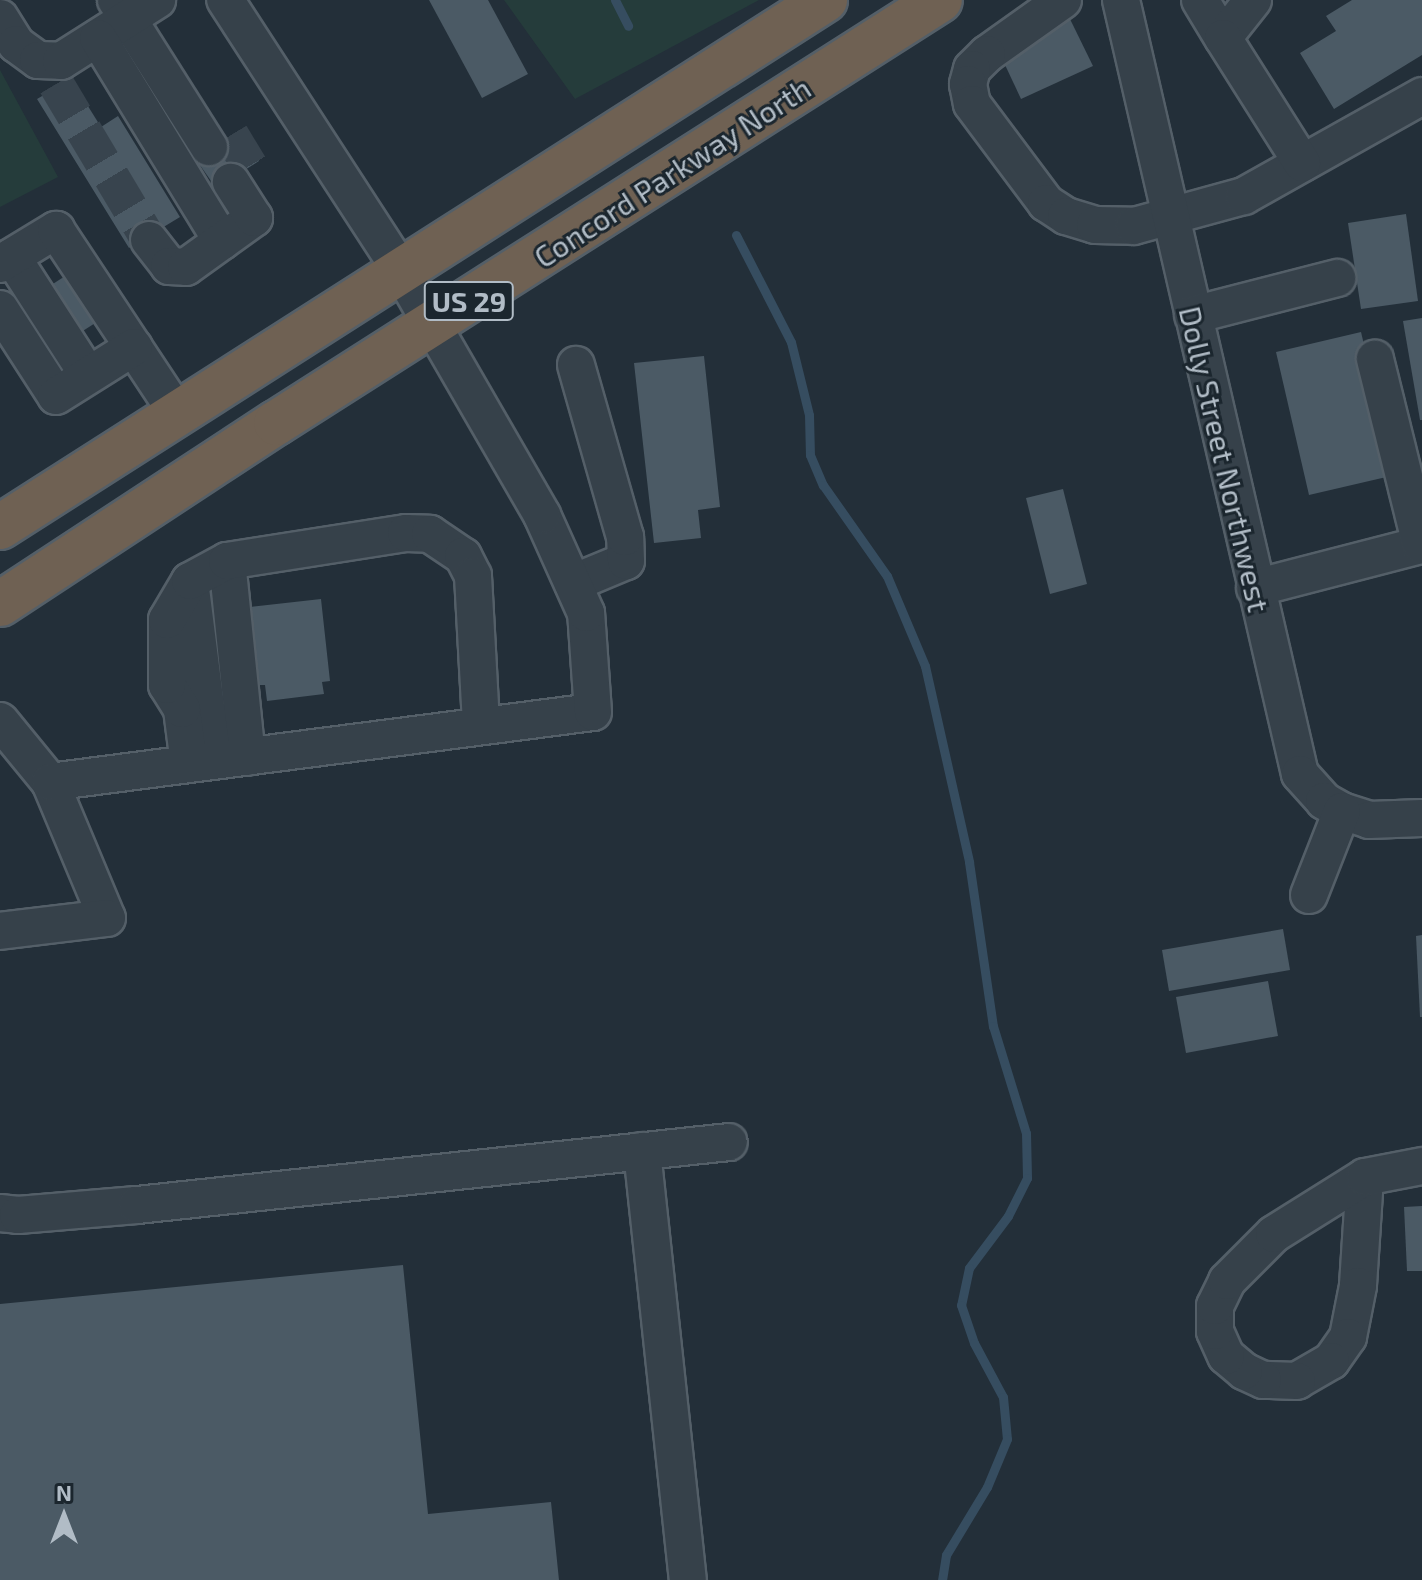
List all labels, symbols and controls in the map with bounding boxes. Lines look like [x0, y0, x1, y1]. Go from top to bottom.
street label: Concord Parkway North [527, 69, 817, 275]
road number: US 29 [423, 277, 515, 325]
street label: Dolly Street Northwest [1172, 302, 1278, 616]
north arrow [24, 1476, 104, 1556]
text: N [56, 1479, 72, 1505]

